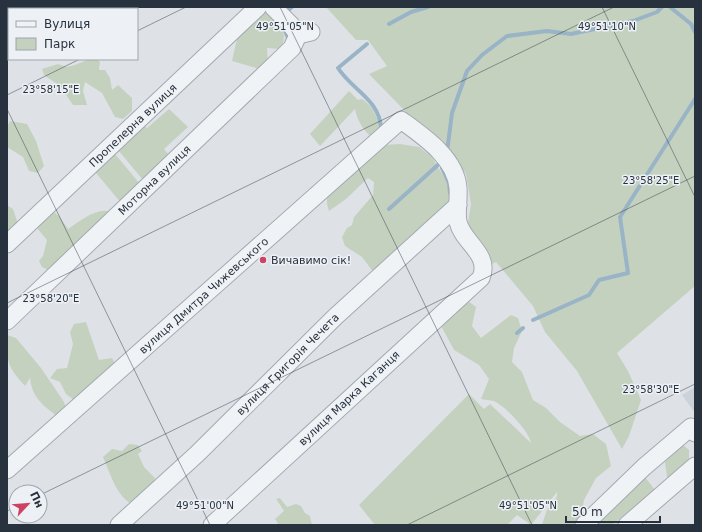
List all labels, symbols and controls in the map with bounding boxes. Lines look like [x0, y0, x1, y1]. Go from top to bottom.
legend [8, 8, 138, 60]
text: Вулиця [44, 17, 90, 31]
text: 49°51'05"N [256, 21, 314, 32]
text: 49°51'10"N [578, 21, 636, 32]
text: Парк [44, 37, 75, 51]
street label: Пропелерна вулиця [87, 81, 180, 170]
text: 23°58'15"E [23, 84, 79, 95]
street label: Моторна вулиця [116, 143, 194, 218]
text: 23°58'25"E [623, 175, 679, 186]
street label: вулиця Дмитра Чижевського [137, 235, 272, 357]
place label: Вичавимо сік! [271, 254, 351, 267]
marker: Вичавимо сік! [258, 255, 268, 265]
text: 23°58'20"E [23, 293, 79, 304]
street label: вулиця Григорія Чечета [234, 311, 342, 418]
street label: вулиця Марка Каганця [296, 348, 403, 449]
text: 23°58'30"E [623, 384, 679, 395]
north arrow [8, 484, 48, 524]
text: Пн [27, 489, 46, 510]
scale bar [566, 498, 660, 524]
text: 49°51'00"N [176, 500, 234, 511]
text: 49°51'05"N [499, 500, 557, 511]
text: 50 m [572, 505, 603, 519]

